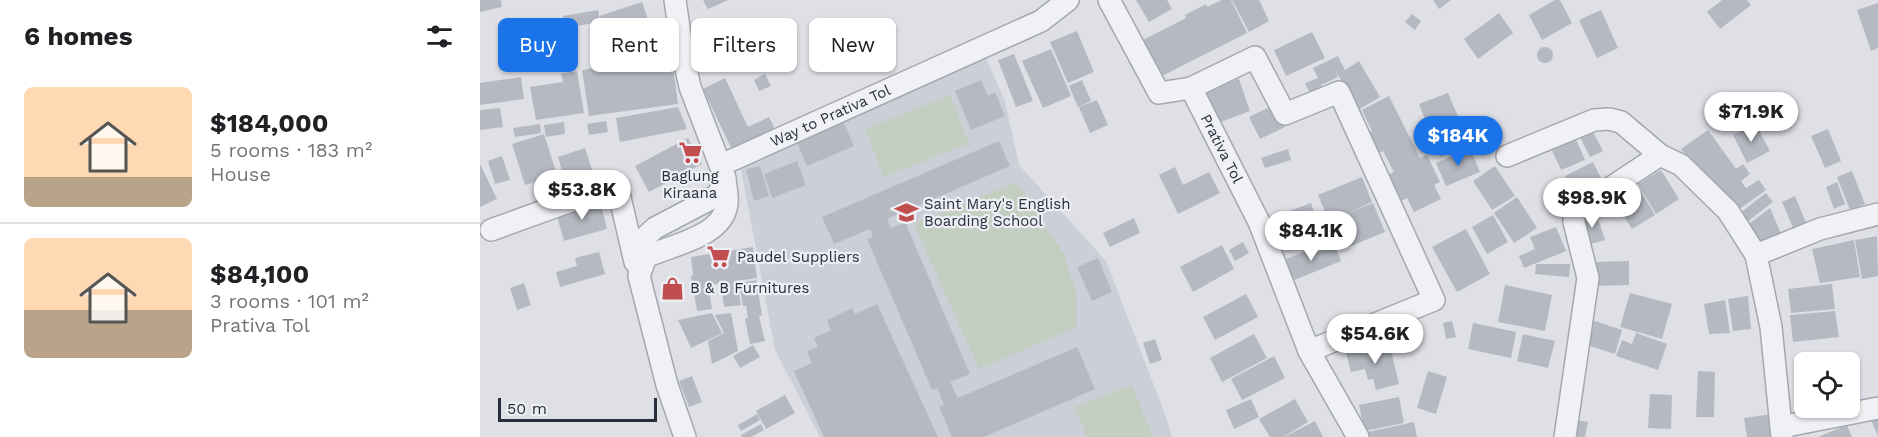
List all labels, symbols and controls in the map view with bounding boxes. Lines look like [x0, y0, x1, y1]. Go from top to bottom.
chip: Buy [498, 18, 578, 72]
chip: Rent [590, 18, 679, 72]
chip: Filters [691, 18, 797, 72]
chip: New [809, 18, 896, 72]
icon: filters [423, 20, 456, 53]
text: 6 homes [24, 21, 133, 51]
street label: Way to Prativa Tol [768, 81, 894, 151]
pin: $71.9K [1702, 92, 1800, 143]
text: $71.9K [1718, 99, 1784, 123]
text: $184,000 [210, 108, 328, 138]
icon: home [72, 111, 144, 183]
street label: Prativa Tol [1197, 111, 1247, 187]
pin: $184K [1416, 116, 1500, 167]
text: $184K [1428, 123, 1488, 147]
text: 5 rooms · 183 m² [210, 138, 372, 162]
supermarket icon: Baglung Kiraana [677, 139, 703, 165]
text: House [210, 162, 271, 186]
place label: Baglung Kiraana [661, 167, 719, 202]
pin: $53.8K [533, 170, 631, 221]
text: $53.8K [548, 177, 616, 201]
pin: $98.9K [1543, 178, 1641, 229]
text: $98.9K [1557, 185, 1627, 209]
place label: Saint Mary's English Boarding School [924, 195, 1071, 230]
school or university icon: Saint Mary's English Boarding School [893, 200, 919, 226]
pin: $84.1K [1262, 211, 1360, 262]
text: $84.1K [1279, 218, 1343, 242]
supermarket icon: Paudel Suppliers [706, 244, 732, 270]
place label: Paudel Suppliers [737, 248, 860, 266]
text: $84,100 [210, 259, 309, 289]
icon: home [72, 262, 144, 334]
shop icon: B & B Furnitures [659, 275, 685, 301]
place label: B & B Furnitures [690, 279, 810, 297]
text: 3 rooms · 101 m² [210, 289, 369, 313]
text: Prativa Tol [210, 313, 310, 337]
pin: $54.6K [1326, 314, 1424, 365]
text: $54.6K [1340, 321, 1410, 345]
map controls [1794, 352, 1860, 418]
button: locate [1794, 352, 1860, 418]
scale bar [498, 395, 657, 422]
text: 50 m [507, 399, 547, 418]

